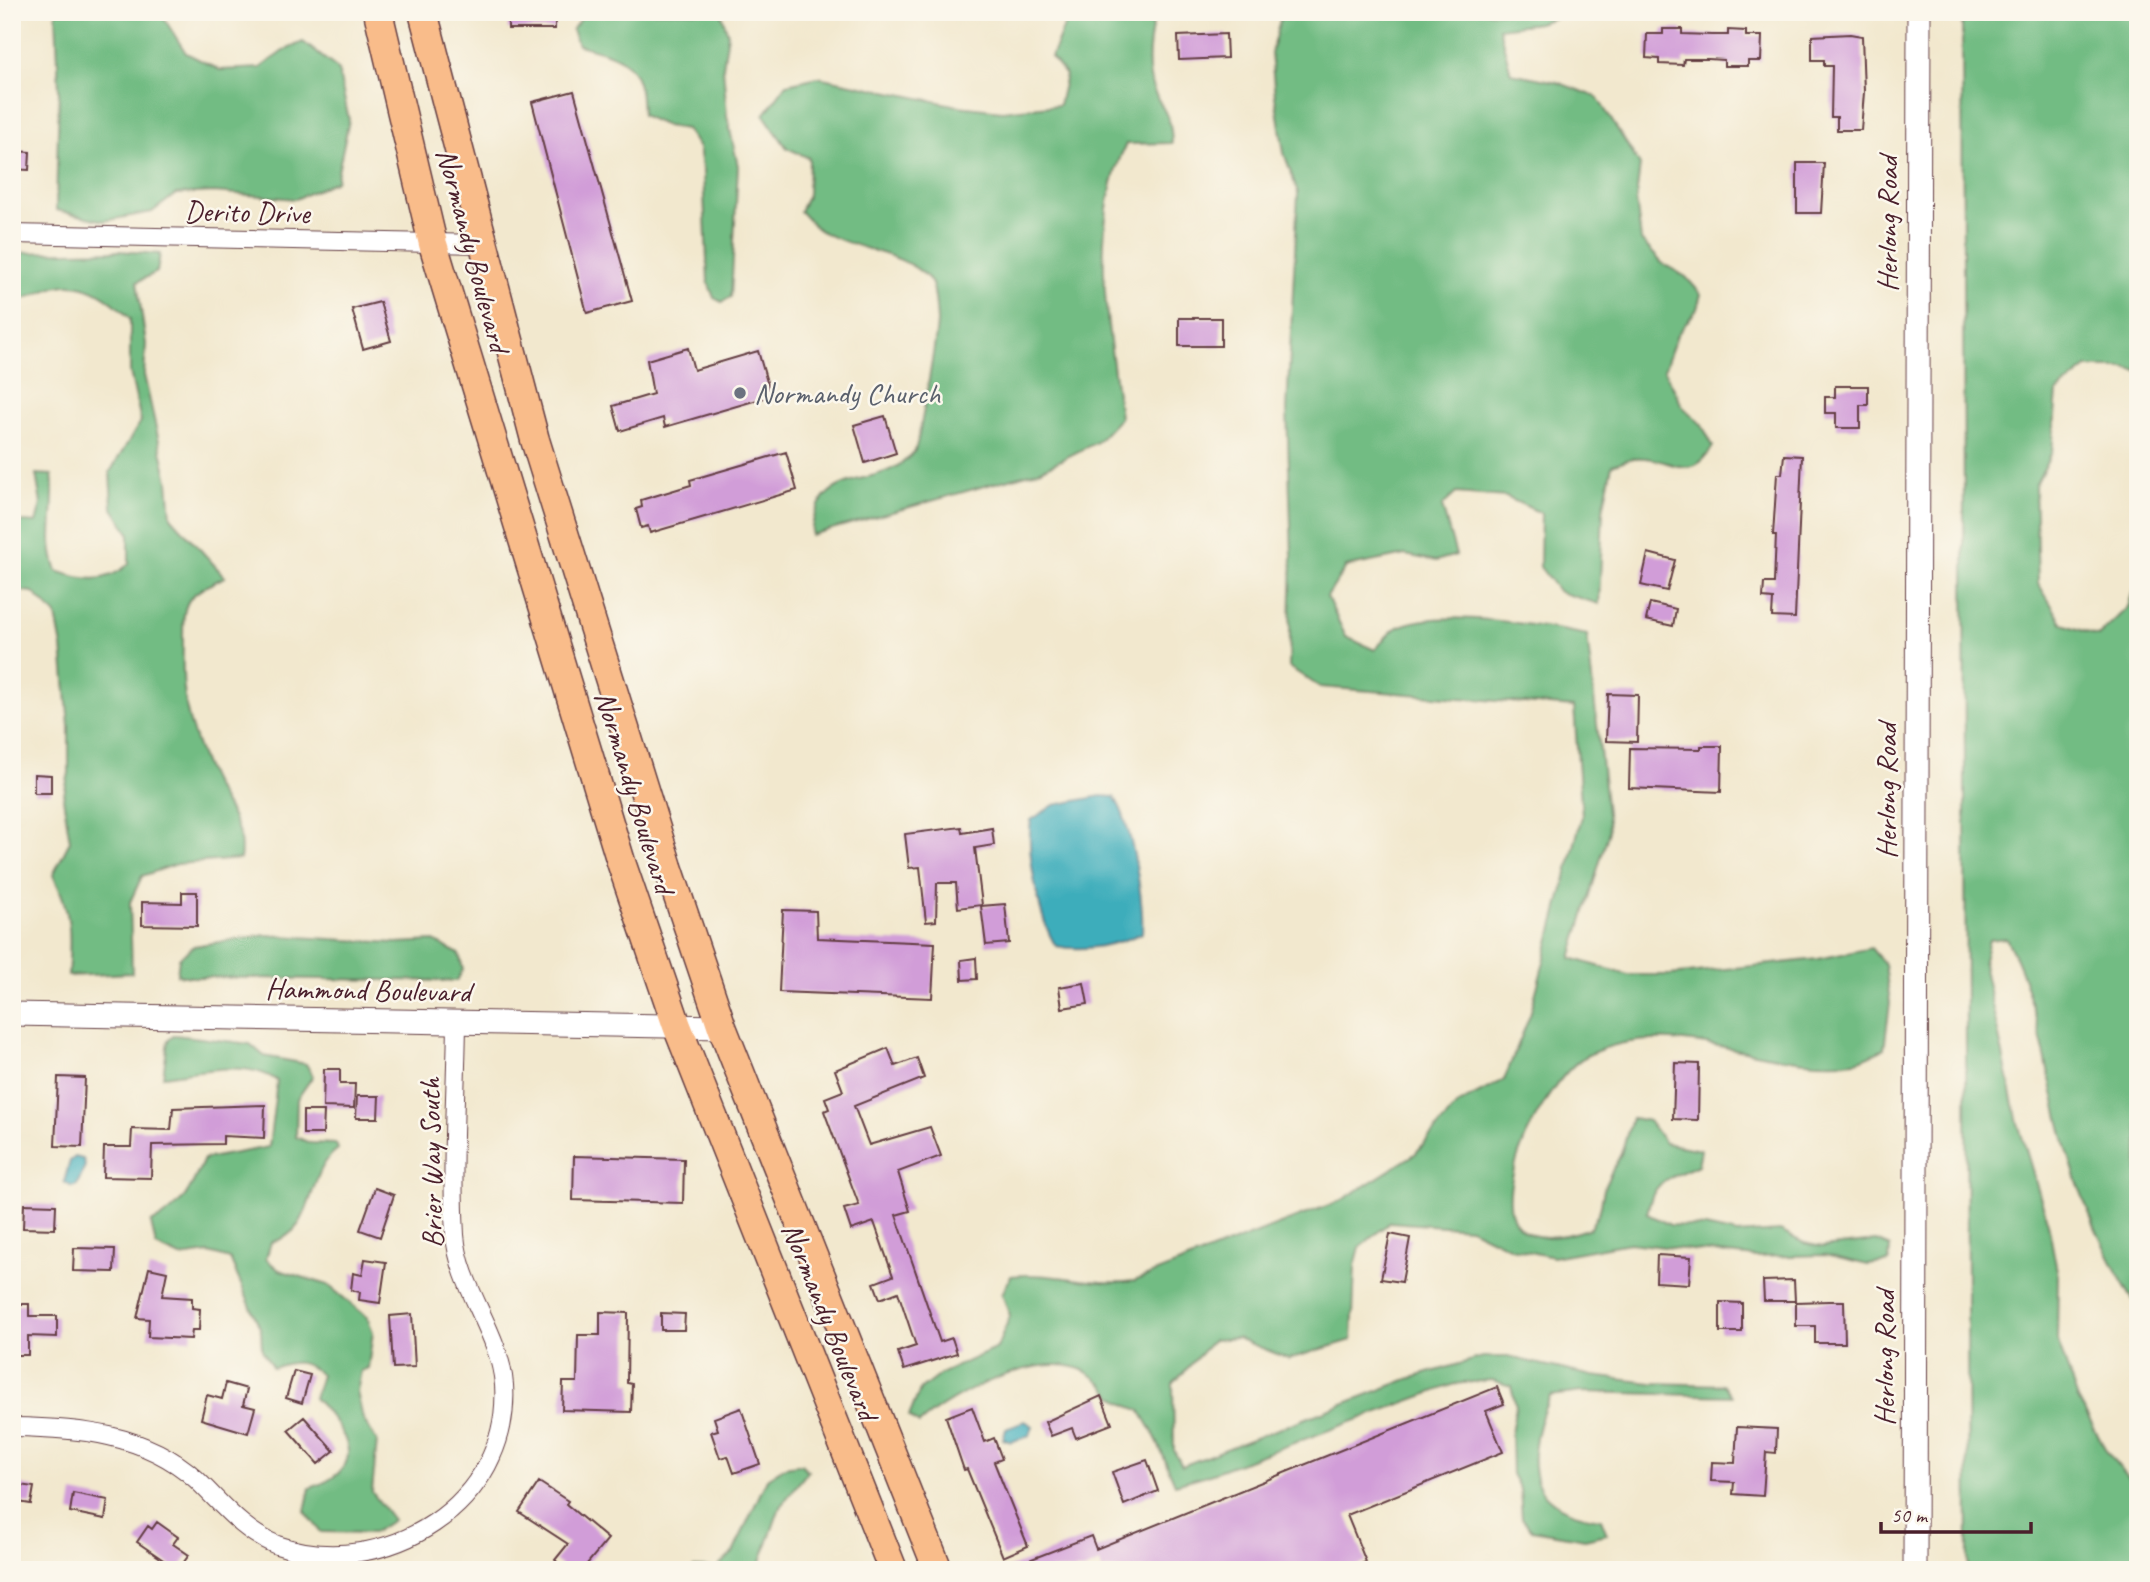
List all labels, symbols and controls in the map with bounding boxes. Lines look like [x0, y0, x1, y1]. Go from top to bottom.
street label: Normandy Boulevard [428, 144, 520, 360]
street label: Herlong Road [1868, 152, 1906, 292]
street label: Derito Drive [184, 192, 312, 232]
place label: Normandy Church [754, 374, 941, 412]
marker: Normandy Church [732, 385, 748, 401]
street label: Normandy Boulevard [586, 686, 685, 902]
street label: Herlong Road [1867, 719, 1905, 859]
street label: Hammond Boulevard [265, 969, 475, 1011]
street label: Brier Way South [410, 1076, 451, 1248]
street label: Normandy Boulevard [773, 1217, 888, 1429]
street label: Herlong Road [1865, 1286, 1903, 1426]
scale bar [1881, 1491, 2031, 1535]
text: 50 m [1891, 1502, 1929, 1528]

